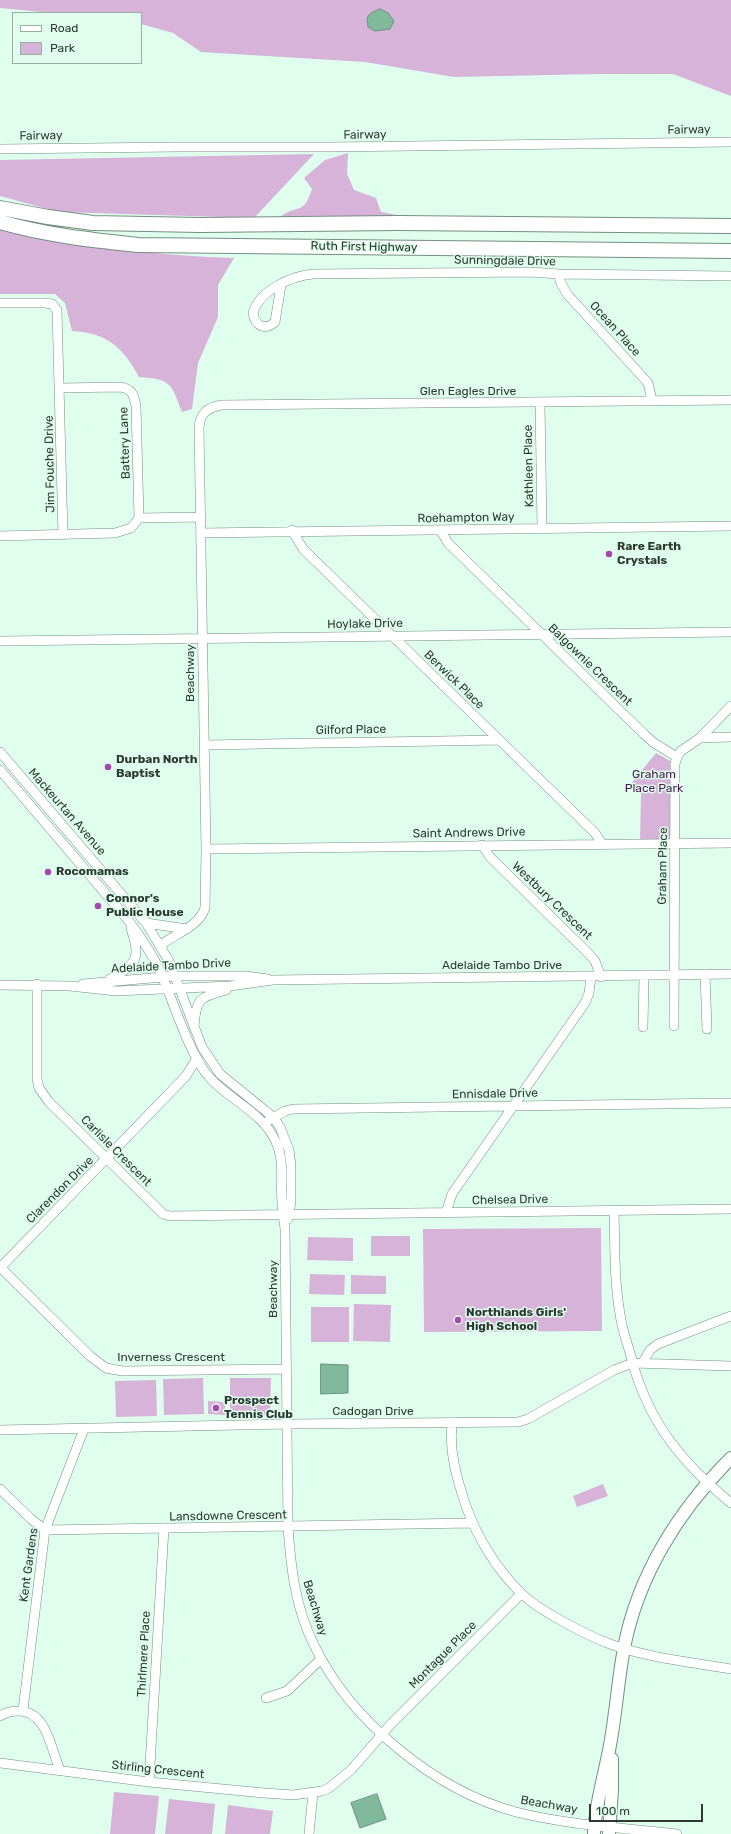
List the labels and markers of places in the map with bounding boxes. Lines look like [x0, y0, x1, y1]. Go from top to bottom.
place label: Rare Earth Crystals [617, 540, 681, 568]
marker: Rare Earth Crystals [604, 549, 614, 559]
place label: Durban North Baptist [116, 753, 197, 781]
marker: Durban North Baptist [103, 762, 113, 772]
place label: Rocomamas [56, 865, 129, 879]
marker: Rocomamas [43, 867, 53, 877]
place label: Connor's Public House [106, 892, 184, 920]
marker: Connor's Public House [93, 901, 103, 911]
place label: Northlands Girls' High School [466, 1306, 566, 1334]
marker: Northlands Girls' High School [453, 1315, 463, 1325]
place label: Prospect Tennis Club [224, 1394, 293, 1422]
marker: Prospect Tennis Club [211, 1403, 221, 1413]

